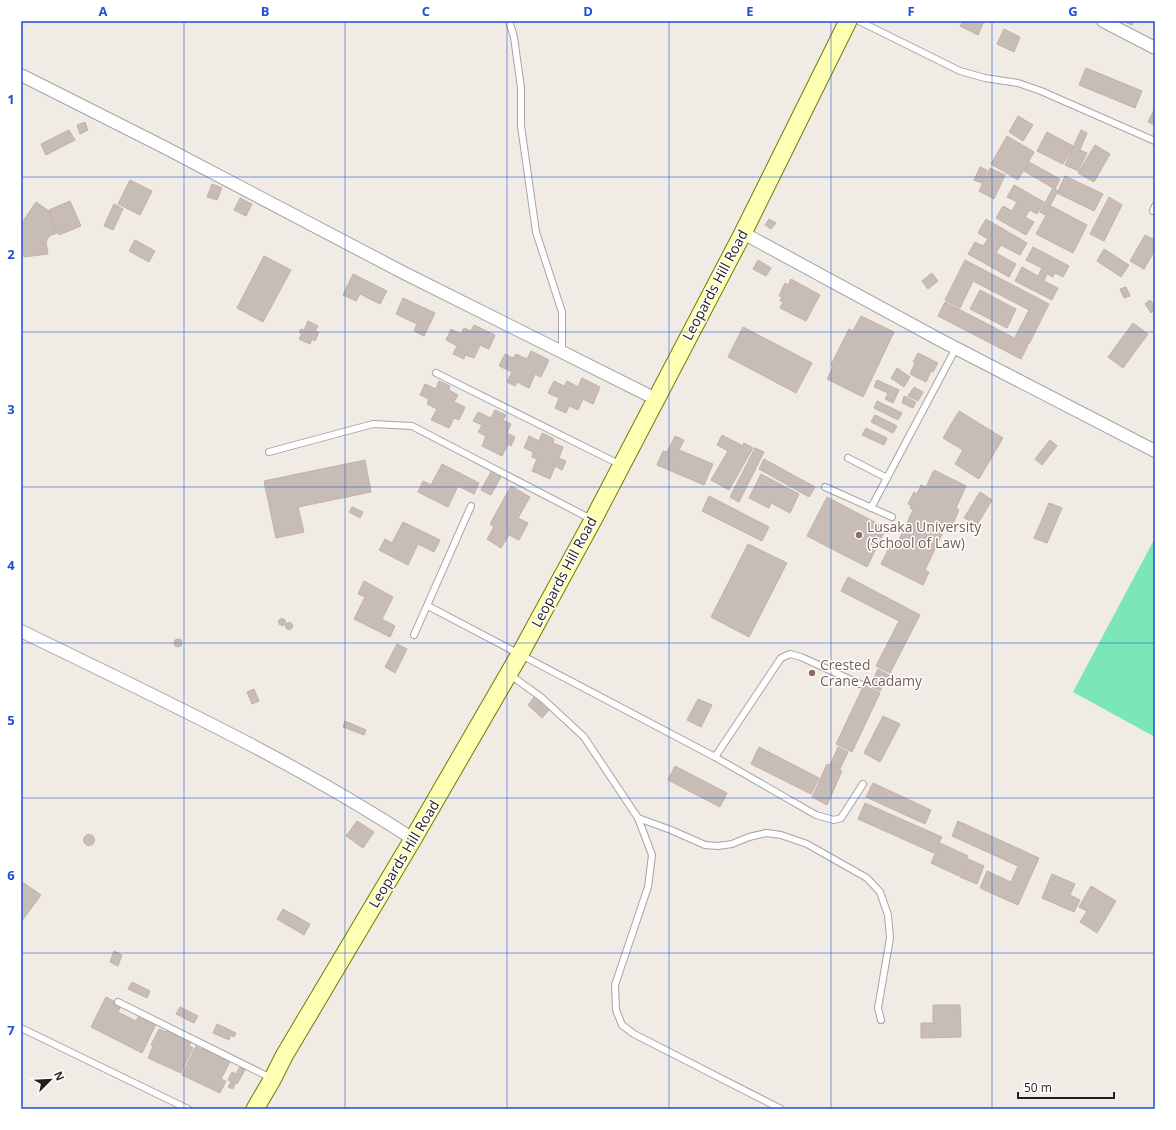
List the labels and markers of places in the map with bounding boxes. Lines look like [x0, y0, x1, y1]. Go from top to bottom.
place label: Lusaka University (School of Law) [867, 517, 982, 552]
marker: Lusaka University (School of Law) [854, 530, 864, 540]
place label: Crested Crane Acadamy [820, 655, 923, 690]
marker: Crested Crane Acadamy [807, 668, 817, 678]

